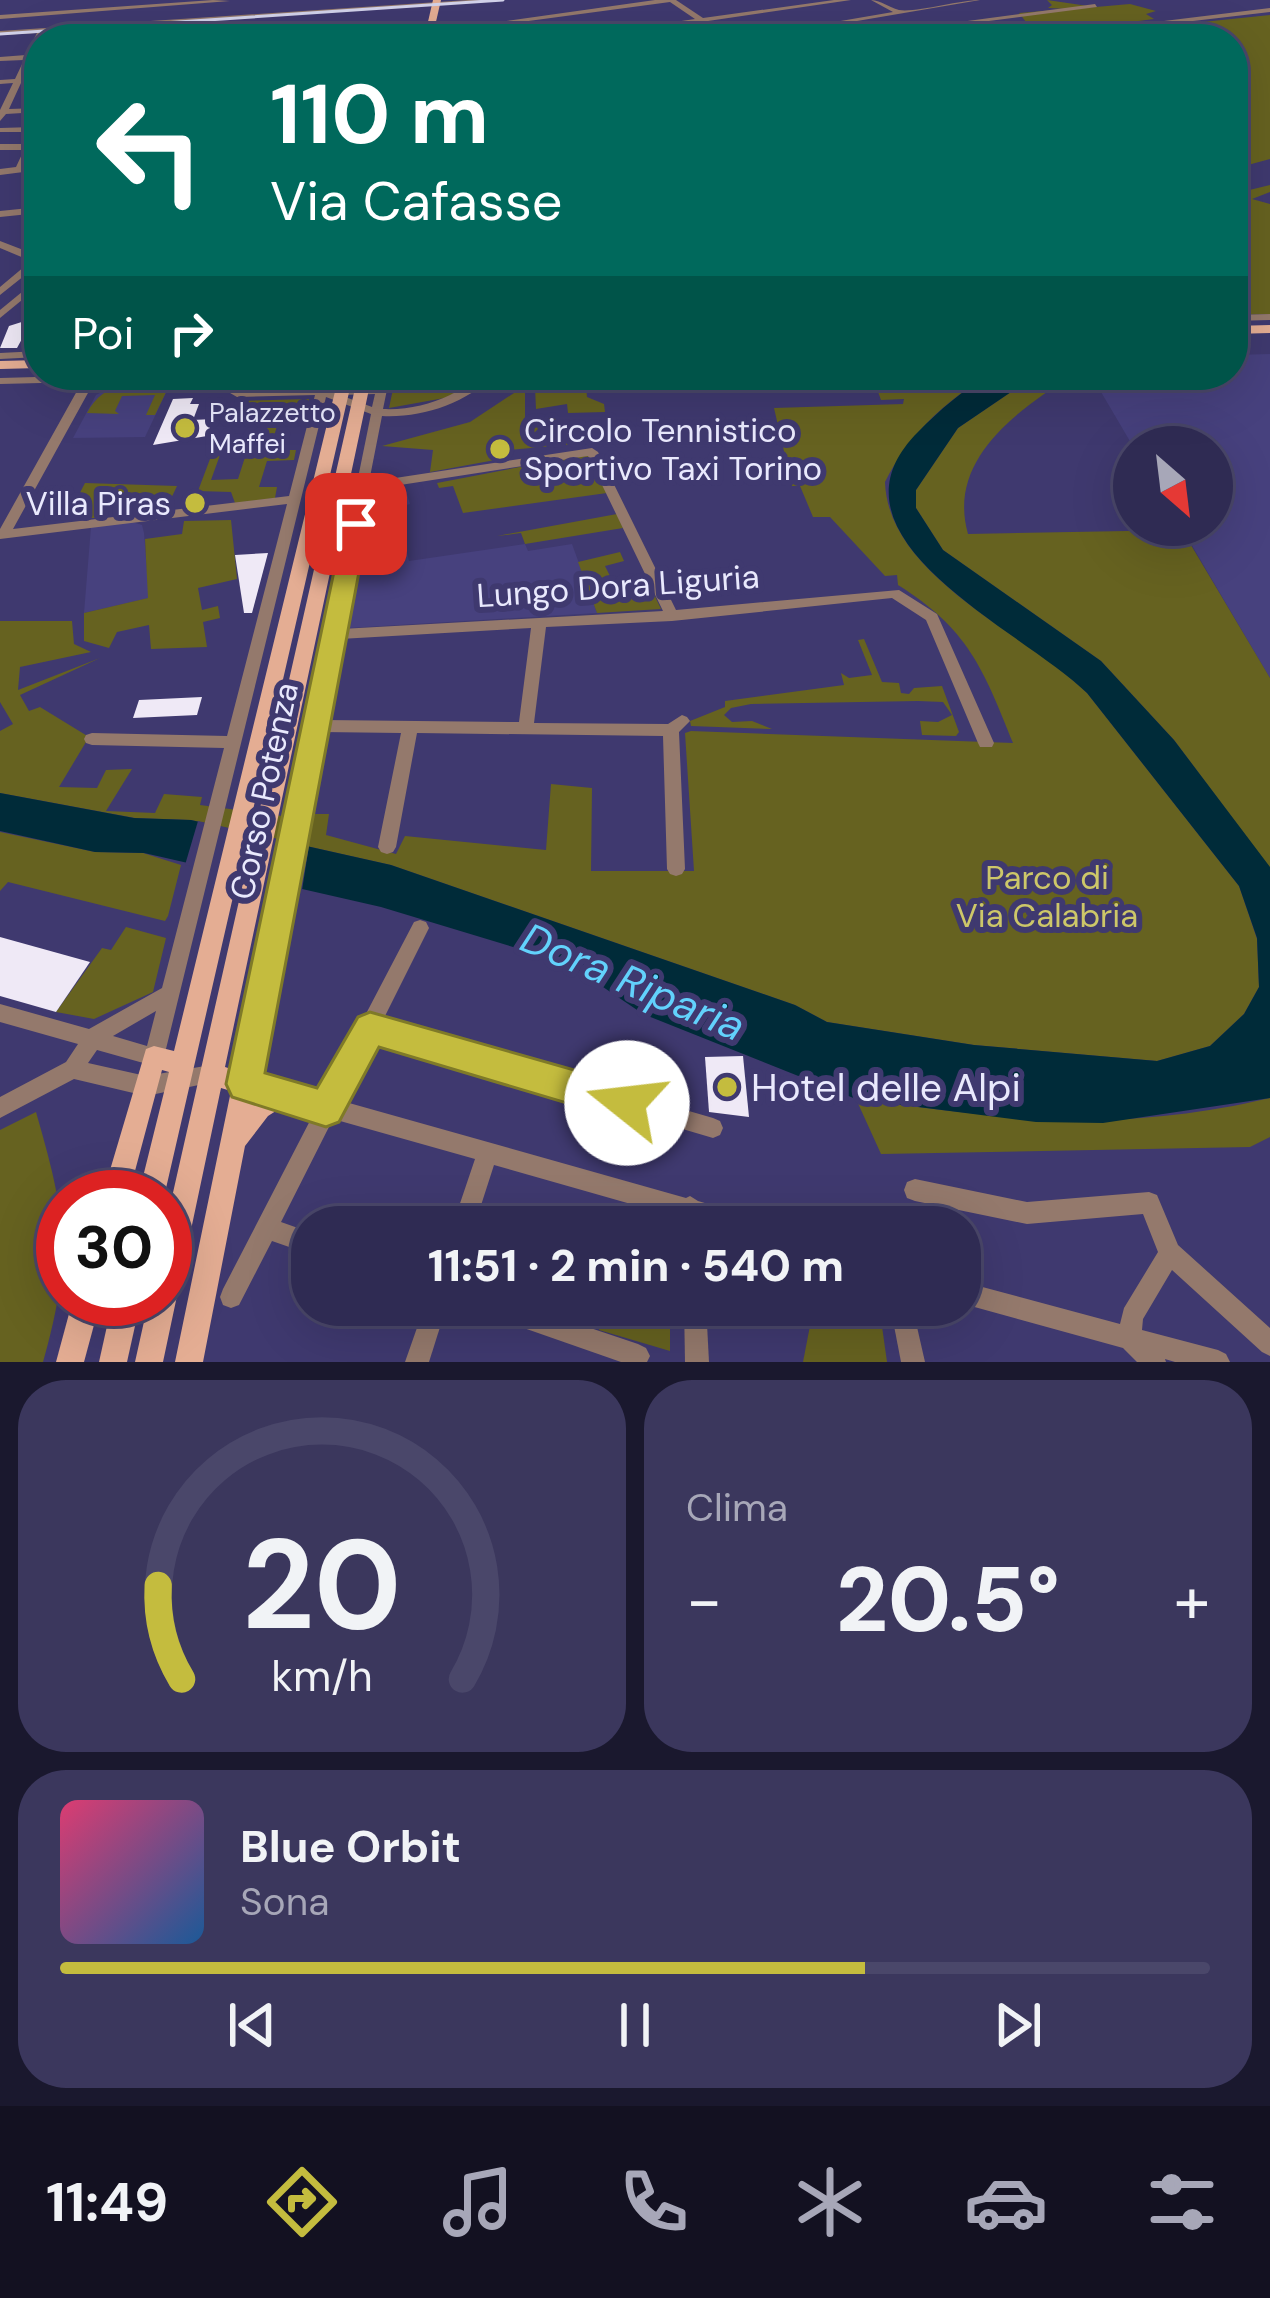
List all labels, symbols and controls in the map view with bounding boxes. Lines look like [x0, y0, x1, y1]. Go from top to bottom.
text: 110 m [270, 60, 489, 169]
icon: left [72, 72, 228, 228]
text: Via Cafasse [270, 166, 562, 237]
icon: right [158, 300, 224, 366]
text: Poi [72, 304, 134, 363]
place label: Palazzetto Maffei [209, 395, 336, 461]
place label: Circolo Tennistico Sportivo Taxi Torino [524, 409, 822, 490]
marker: Palazzetto Maffei [172, 415, 198, 441]
north arrow [1113, 426, 1233, 546]
map controls [1113, 426, 1233, 546]
marker: Circolo Tennistico Sportivo Taxi Torino [487, 436, 513, 462]
pin [305, 473, 407, 575]
place label: Villa Piras [26, 482, 171, 525]
marker: Villa Piras [182, 490, 208, 516]
icon: arrive [323, 491, 389, 557]
street label: Lungo Dora Liguria [475, 555, 761, 617]
street label: Corso Potenza [220, 679, 308, 903]
park label: Parco di Via Calabria [956, 856, 1138, 937]
water label: Dora Riparia [513, 910, 753, 1054]
position arrow [564, 1040, 690, 1166]
place label: Hotel delle Alpi [751, 1062, 1021, 1113]
marker: Hotel delle Alpi [714, 1074, 740, 1100]
speed limit sign: 30 [36, 1170, 192, 1326]
text: 11:51 · 2 min · 540 m [428, 1236, 844, 1295]
text: Clima [686, 1482, 788, 1533]
text: 20 [242, 1504, 402, 1667]
text: 20.5° [836, 1542, 1060, 1659]
text: − [686, 1558, 722, 1643]
text: + [1174, 1558, 1210, 1643]
text: km/h [271, 1648, 373, 1704]
text: Blue Orbit [240, 1817, 461, 1876]
text: Sona [240, 1876, 329, 1927]
icon: previous [219, 1992, 285, 2058]
icon: pause [602, 1992, 668, 2058]
icon: next [985, 1992, 1051, 2058]
icon: directions [260, 2160, 344, 2244]
icon: music [436, 2160, 520, 2244]
icon: phone [612, 2160, 696, 2244]
icon: climate [788, 2160, 872, 2244]
icon: car [964, 2160, 1048, 2244]
icon: filters [1140, 2160, 1224, 2244]
text: 11:49 [46, 2167, 168, 2238]

